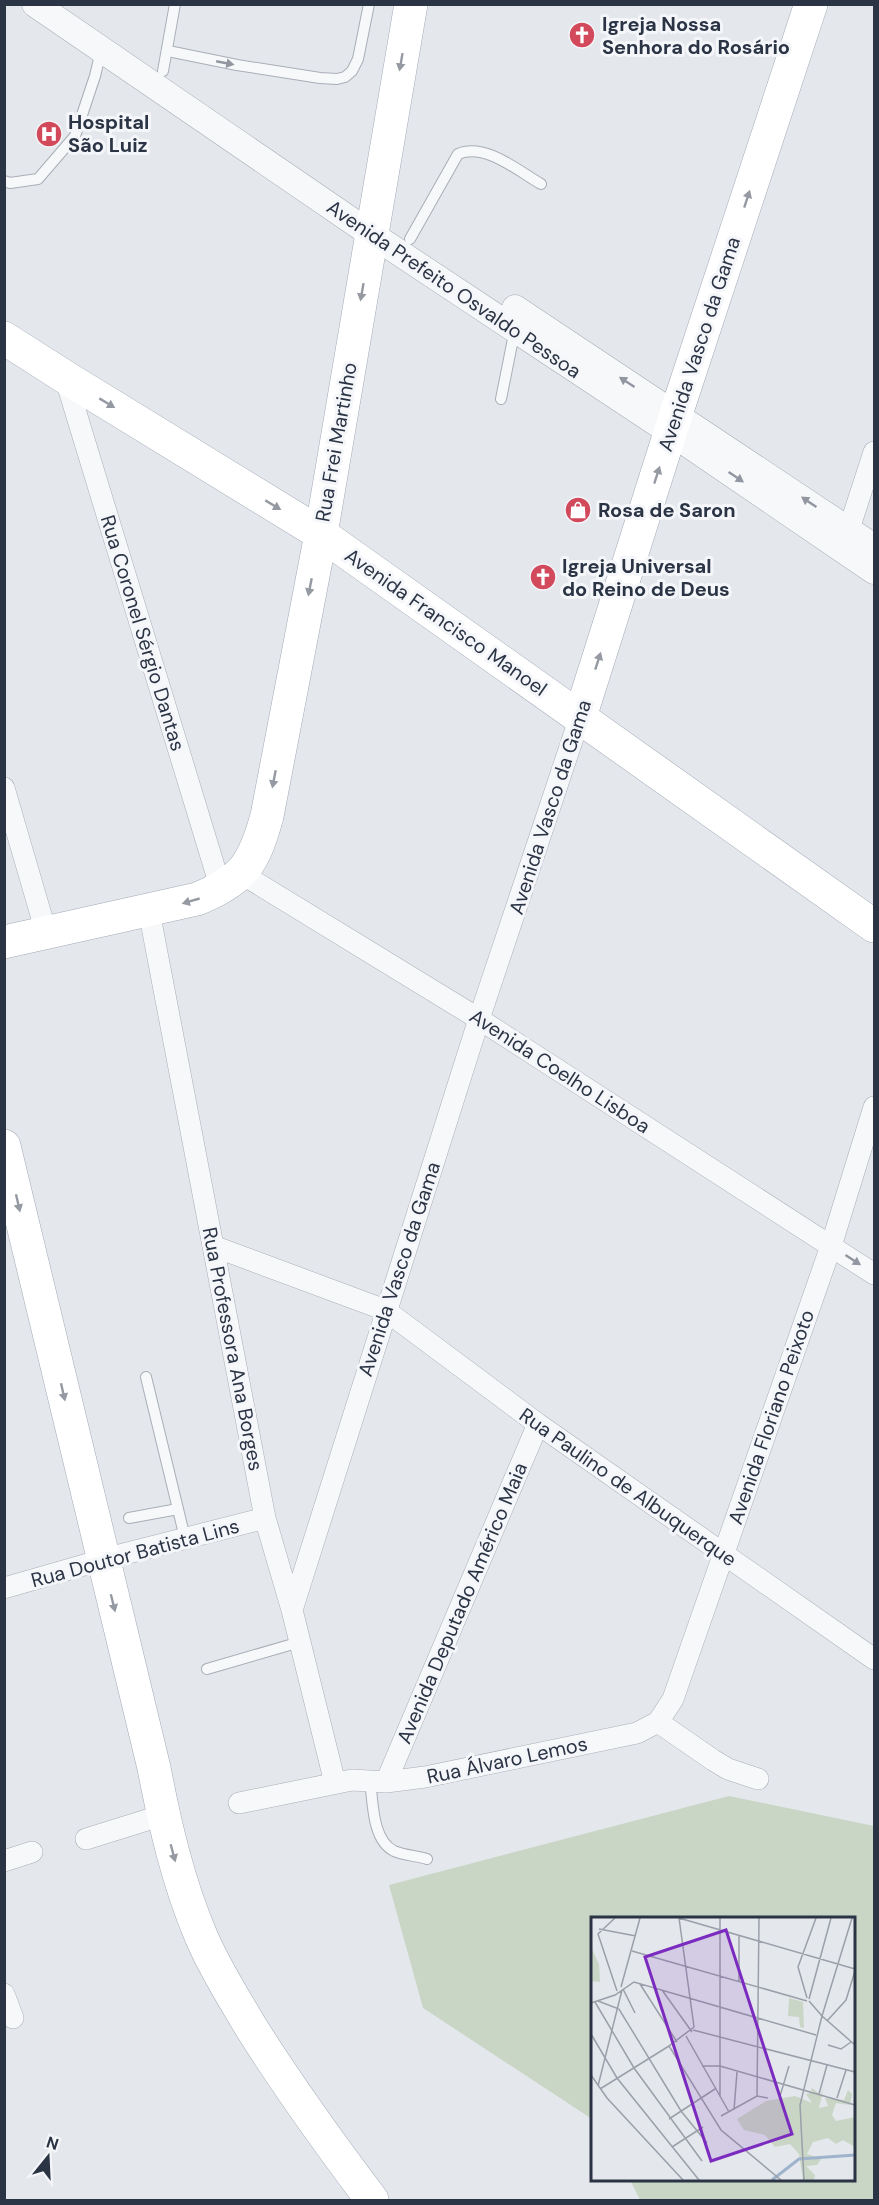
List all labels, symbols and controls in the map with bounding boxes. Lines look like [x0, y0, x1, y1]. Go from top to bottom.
place label: Igreja Nossa Senhora do Rosário [602, 11, 790, 60]
church icon: Igreja Nossa Senhora do Rosário [567, 20, 597, 50]
one-way arrow [396, 53, 405, 72]
one-way arrow [216, 59, 235, 68]
place label: Hospital São Luiz [68, 109, 149, 158]
hospital icon: Hospital São Luiz [34, 119, 64, 149]
one-way arrow [743, 190, 752, 208]
street label: Avenida Prefeito Osvaldo Pessoa [322, 194, 586, 384]
street label: Avenida Vasco da Gama [652, 233, 746, 455]
one-way arrow [357, 282, 366, 301]
street label: Rua Frei Martinho [309, 360, 363, 524]
one-way arrow [619, 376, 635, 387]
one-way arrow [99, 398, 115, 409]
one-way arrow [653, 466, 662, 484]
one-way arrow [728, 471, 744, 483]
shop icon: Rosa de Saron [563, 495, 593, 525]
one-way arrow [801, 496, 817, 508]
place label: Rosa de Saron [598, 497, 735, 523]
one-way arrow [265, 499, 281, 510]
street label: Rua Coronel Sérgio Dantas [95, 512, 191, 754]
street label: Avenida Francisco Manoel [340, 542, 552, 702]
place label: Igreja Universal do Reino de Deus [562, 553, 730, 602]
church icon: Igreja Universal do Reino de Deus [528, 562, 558, 592]
one-way arrow [306, 578, 315, 597]
one-way arrow [594, 652, 603, 670]
street label: Avenida Vasco da Gama [503, 696, 597, 918]
one-way arrow [269, 770, 278, 789]
one-way arrow [182, 896, 200, 906]
street label: Avenida Coelho Lisboa [465, 1003, 655, 1139]
street label: Avenida Vasco da Gama [352, 1158, 446, 1380]
one-way arrow [14, 1193, 23, 1212]
street label: Rua Professora Ana Borges [197, 1225, 269, 1473]
one-way arrow [844, 1254, 861, 1265]
street label: Avenida Floriano Peixoto [722, 1306, 820, 1528]
one-way arrow [59, 1383, 68, 1402]
street label: Rua Paulino de Albuquerque [514, 1402, 742, 1572]
street label: Avenida Deputado Américo Maia [391, 1459, 533, 1747]
street label: Rua Doutor Batista Lins [28, 1513, 242, 1593]
one-way arrow [109, 1593, 119, 1612]
street label: Rua Álvaro Lemos [424, 1730, 590, 1790]
one-way arrow [169, 1844, 179, 1862]
inset map [591, 1917, 855, 2181]
north arrow [18, 2127, 78, 2187]
text: N [44, 2131, 61, 2155]

